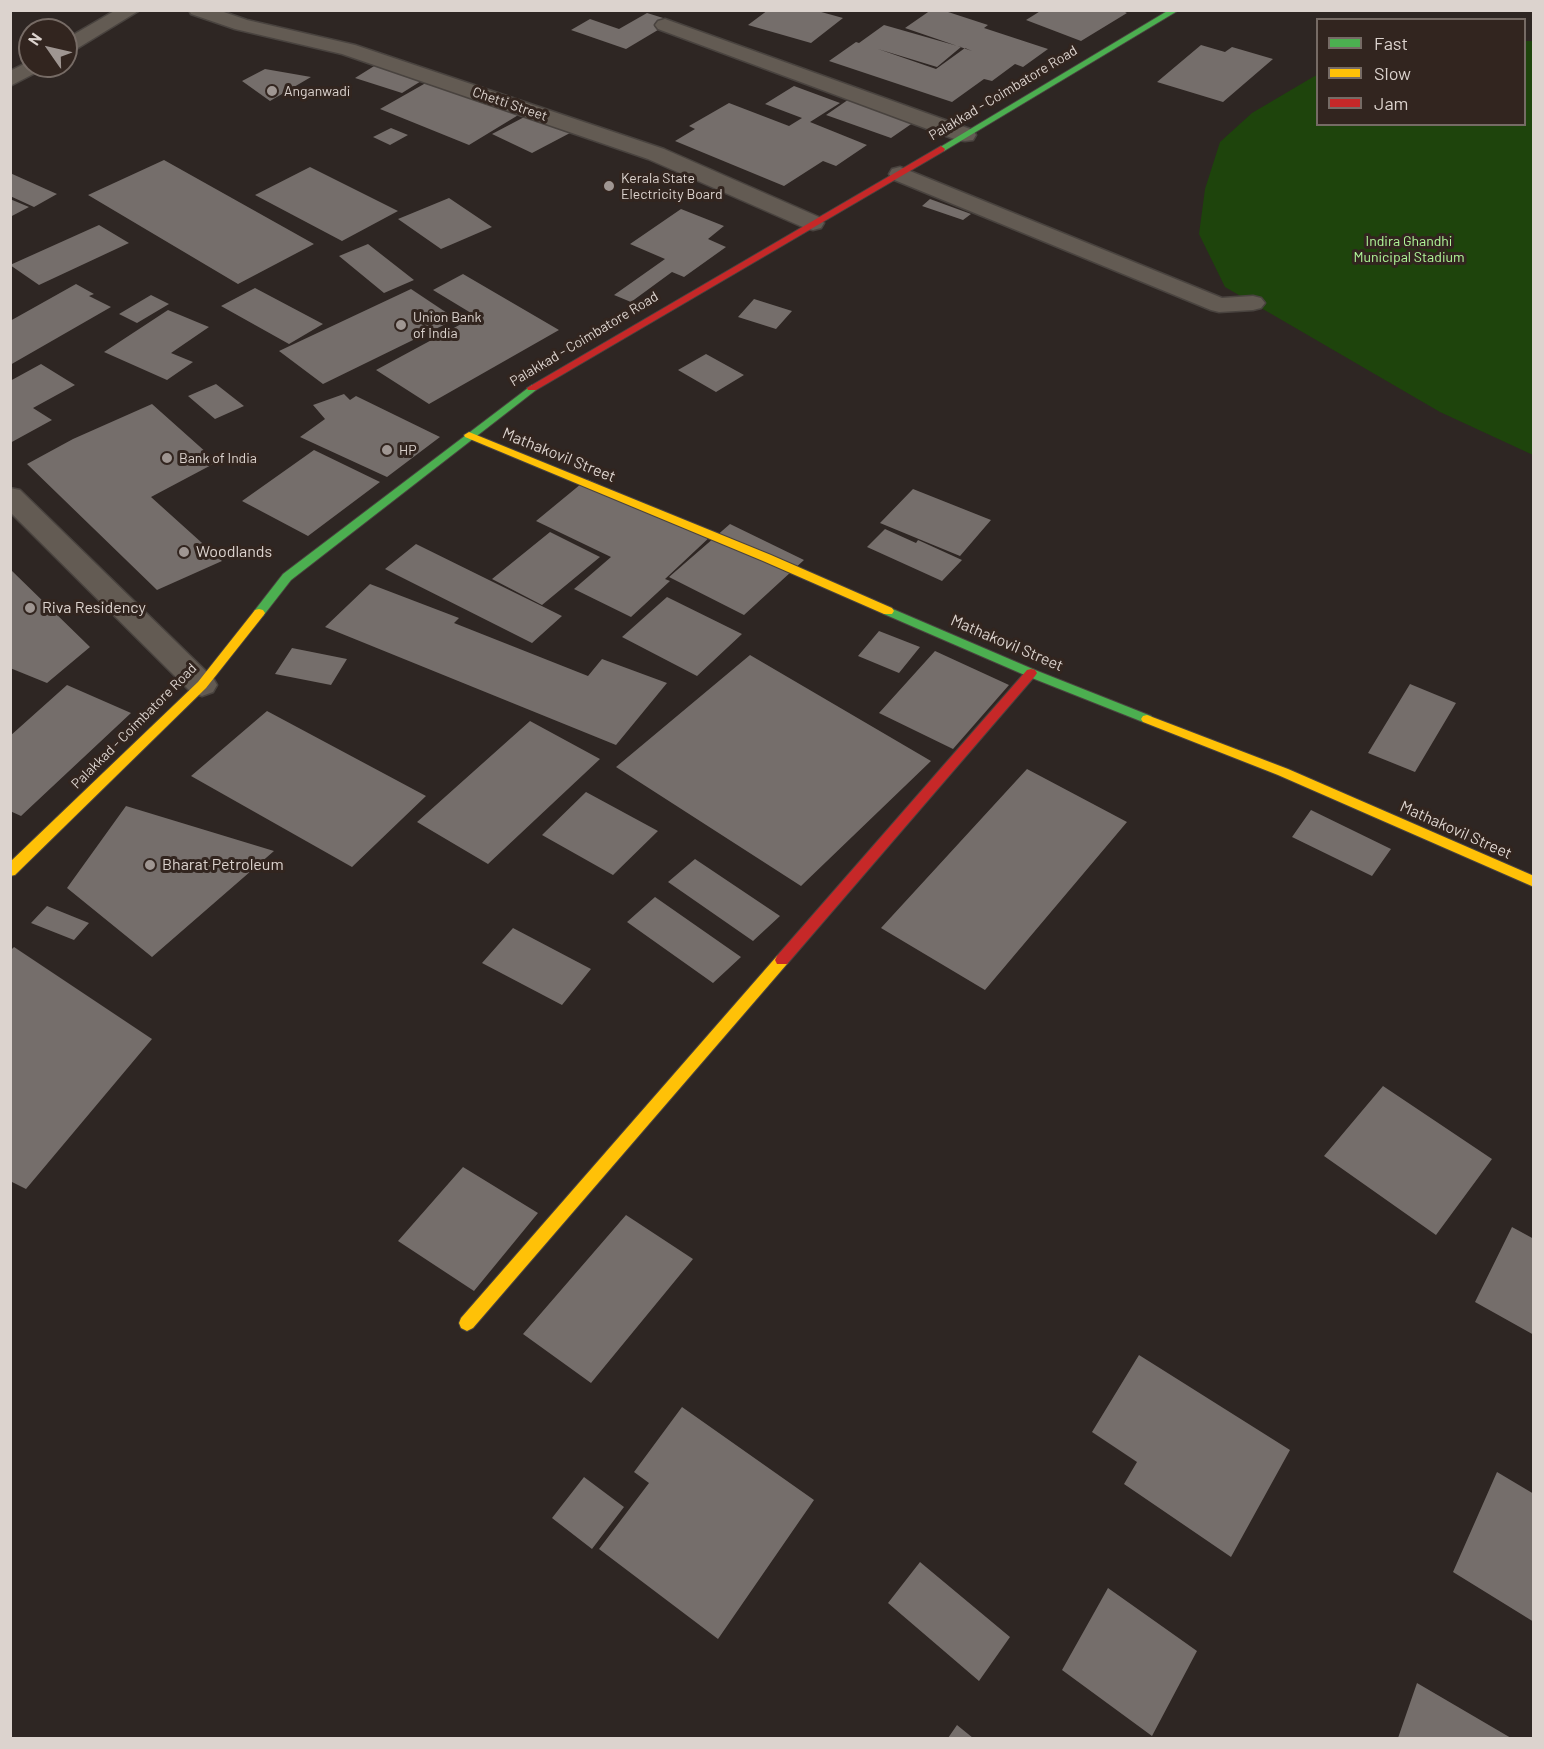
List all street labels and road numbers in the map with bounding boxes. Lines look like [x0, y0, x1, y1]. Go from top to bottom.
street label: Palakkad - Coimbatore Road [926, 42, 1080, 144]
street label: Chetti Street [470, 83, 550, 125]
street label: Palakkad - Coimbatore Road [507, 288, 661, 390]
street label: Mathakovil Street [500, 424, 618, 486]
street label: Mathakovil Street [948, 611, 1066, 675]
street label: Palakkad - Coimbatore Road [68, 660, 200, 792]
street label: Mathakovil Street [1397, 797, 1515, 863]

